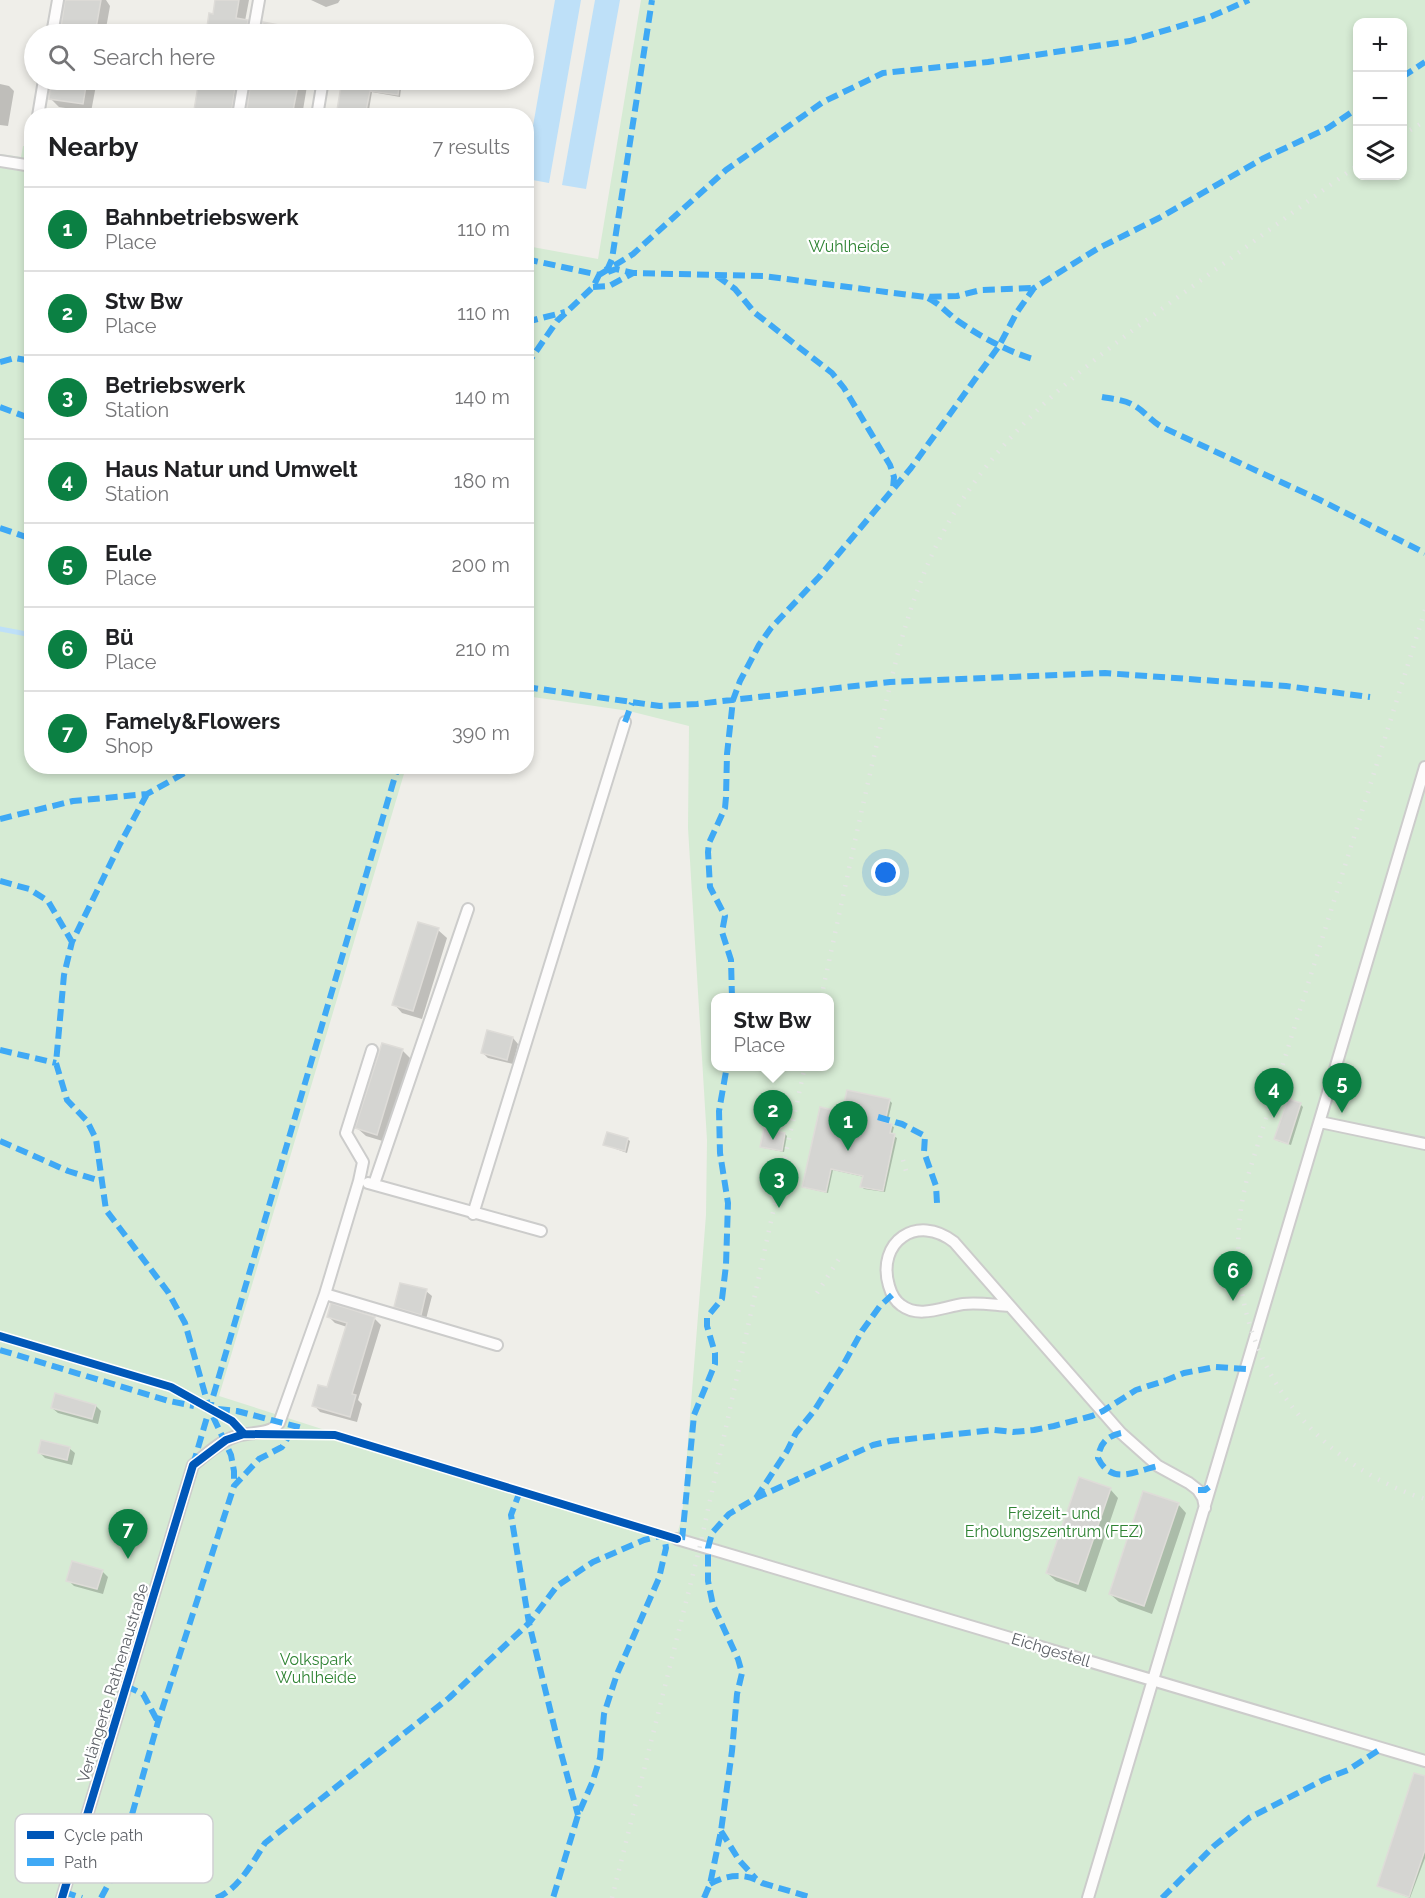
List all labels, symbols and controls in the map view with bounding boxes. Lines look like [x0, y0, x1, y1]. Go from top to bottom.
map controls [1353, 18, 1407, 180]
button: + [1353, 18, 1407, 72]
search box [24, 24, 534, 90]
icon: search [45, 41, 78, 74]
text: Search here [93, 44, 215, 70]
button: − [1353, 72, 1407, 126]
button: layers [1353, 126, 1407, 180]
text: Nearby [48, 132, 138, 162]
text: 7 results [432, 135, 510, 159]
text: Bahnbetriebswerk [105, 204, 299, 230]
text: 1 [63, 217, 72, 241]
text: 110 m [457, 217, 510, 241]
text: Place [105, 230, 156, 254]
park label: Wuhlheide [809, 237, 889, 256]
text: Stw Bw [105, 288, 183, 314]
text: 2 [62, 301, 73, 325]
text: 110 m [457, 301, 510, 325]
text: Place [105, 314, 156, 338]
text: Betriebswerk [105, 372, 245, 398]
text: 3 [62, 385, 73, 409]
text: 140 m [455, 385, 510, 409]
text: Station [105, 398, 169, 422]
text: Haus Natur und Umwelt [105, 456, 358, 482]
text: 4 [62, 469, 73, 493]
text: 180 m [454, 469, 510, 493]
text: Station [105, 482, 169, 506]
text: Eule [105, 540, 152, 566]
text: 5 [62, 553, 73, 577]
text: 200 m [452, 553, 510, 577]
text: Place [105, 566, 156, 590]
text: Bü [105, 624, 134, 650]
text: 6 [61, 637, 74, 661]
text: 210 m [455, 637, 510, 661]
text: Place [105, 650, 156, 674]
text: Famely&Flowers [105, 708, 280, 734]
text: 7 [62, 721, 73, 745]
text: 390 m [452, 721, 510, 745]
text: Shop [105, 734, 153, 758]
your location [871, 858, 900, 887]
popup [711, 993, 834, 1071]
text: Stw Bw [733, 1007, 812, 1033]
text: Place [733, 1033, 785, 1057]
pin: 5 [1322, 1064, 1362, 1113]
pin: 4 [1254, 1068, 1294, 1118]
pin: 2 [754, 1090, 792, 1140]
pin: 1 [828, 1102, 868, 1151]
pin: 3 [760, 1158, 798, 1208]
pin: 6 [1214, 1252, 1252, 1301]
park label: Freizeit- und Erholungszentrum (FEZ) [965, 1504, 1143, 1541]
pin: 7 [108, 1510, 148, 1559]
street label: Verlängerte Rathenaustraße [74, 1581, 152, 1785]
street label: Eichgestell [1009, 1629, 1093, 1671]
park label: Volkspark Wuhlheide [276, 1650, 356, 1687]
legend [15, 1814, 213, 1883]
text: Cycle path [64, 1826, 143, 1845]
text: Path [64, 1853, 97, 1872]

